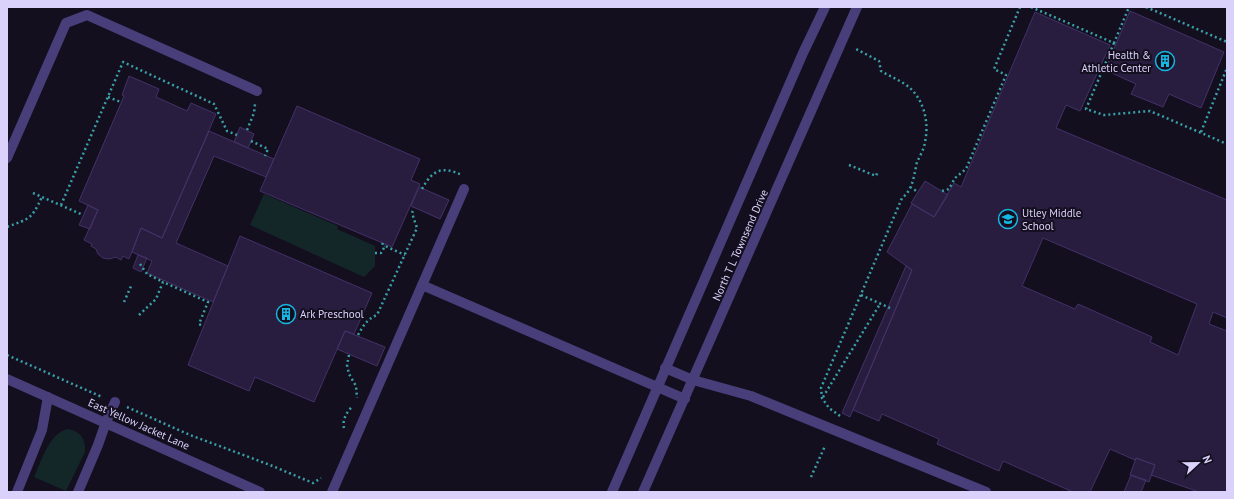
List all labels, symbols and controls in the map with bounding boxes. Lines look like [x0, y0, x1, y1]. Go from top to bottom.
place label: Health & Athletic Center [1081, 48, 1151, 75]
building icon: Health & Athletic Center [1154, 50, 1176, 72]
street label: North T L Townsend Drive [709, 187, 771, 303]
place label: Utley Middle School [1022, 206, 1082, 233]
school or university icon: Utley Middle School [997, 208, 1019, 230]
building icon: Ark Preschool [275, 303, 297, 325]
place label: Ark Preschool [300, 307, 365, 321]
street label: East Yellow Jacket Lane [86, 395, 192, 453]
north arrow [1178, 443, 1218, 483]
text: N [1199, 453, 1215, 465]

